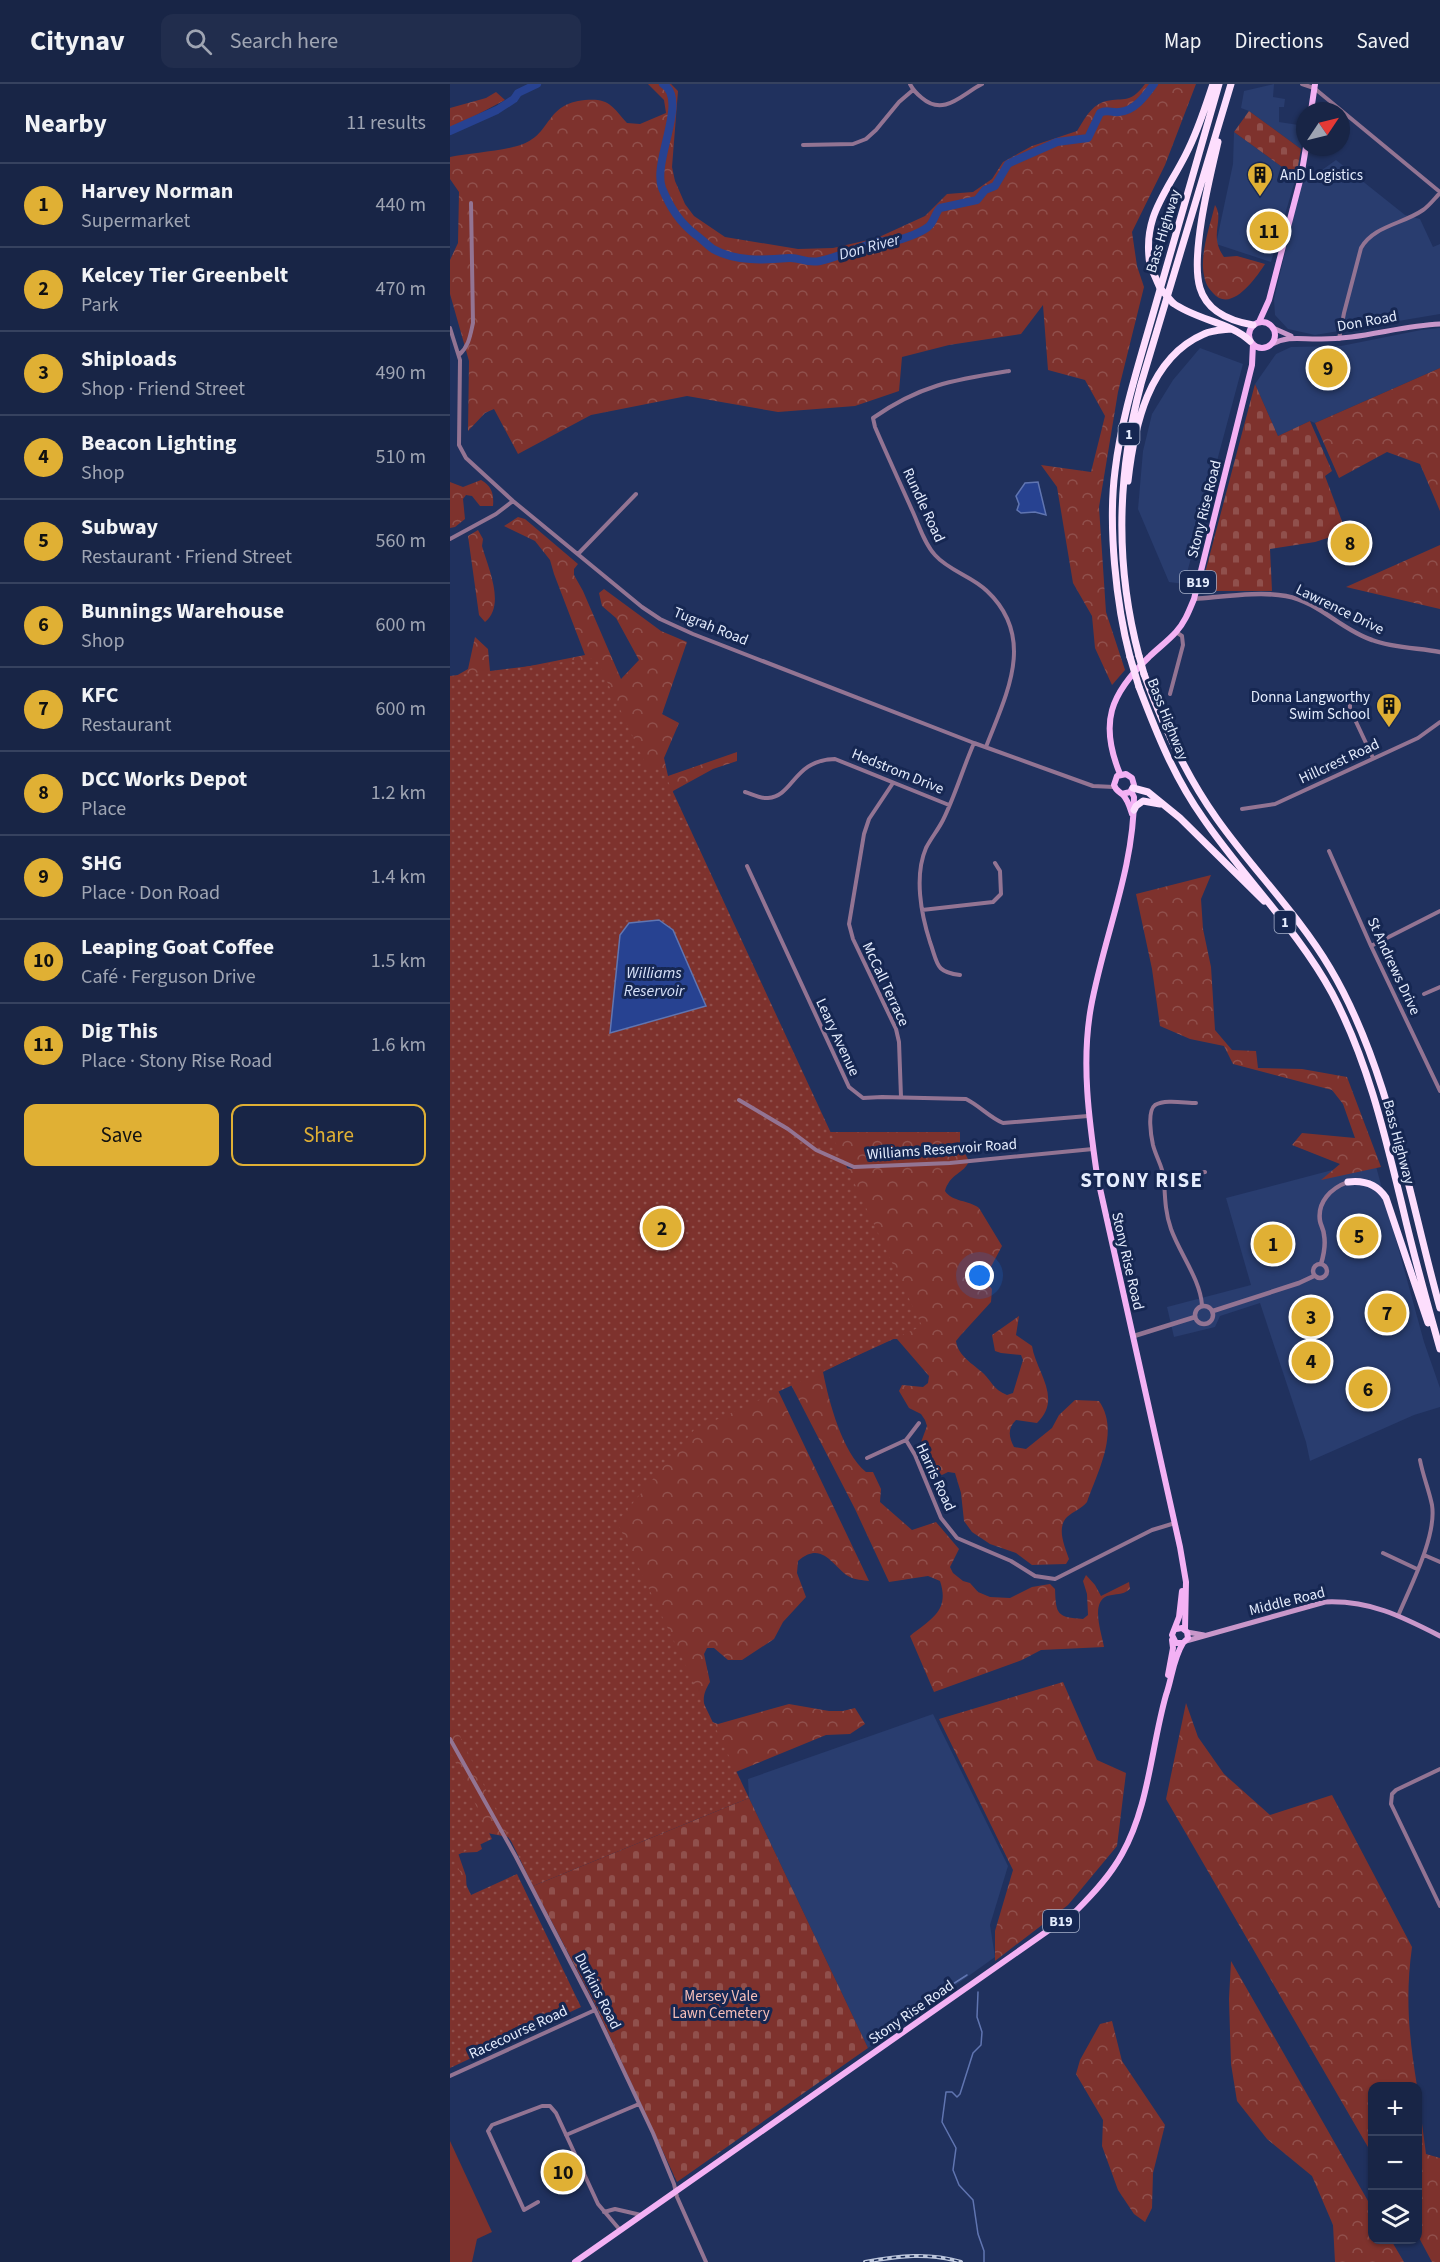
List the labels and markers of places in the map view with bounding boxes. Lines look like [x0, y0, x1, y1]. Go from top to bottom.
building icon: AnD Logistics [1245, 160, 1275, 198]
place label: AnD Logistics [1280, 165, 1363, 186]
pin: 11 [1250, 208, 1288, 254]
pin: 9 [1308, 346, 1348, 390]
pin: 8 [1330, 520, 1370, 566]
place label: Donna Langworthy Swim School [1251, 687, 1370, 725]
building icon: Donna Langworthy Swim School [1374, 691, 1404, 729]
pin: 2 [642, 1206, 682, 1250]
pin: 5 [1340, 1214, 1378, 1258]
pin: 1 [1254, 1222, 1292, 1266]
pin: 7 [1368, 1290, 1406, 1336]
pin: 3 [1292, 1294, 1330, 1340]
pin: 4 [1292, 1338, 1330, 1384]
pin: 6 [1348, 1366, 1388, 1412]
pin: 10 [544, 2150, 582, 2194]

